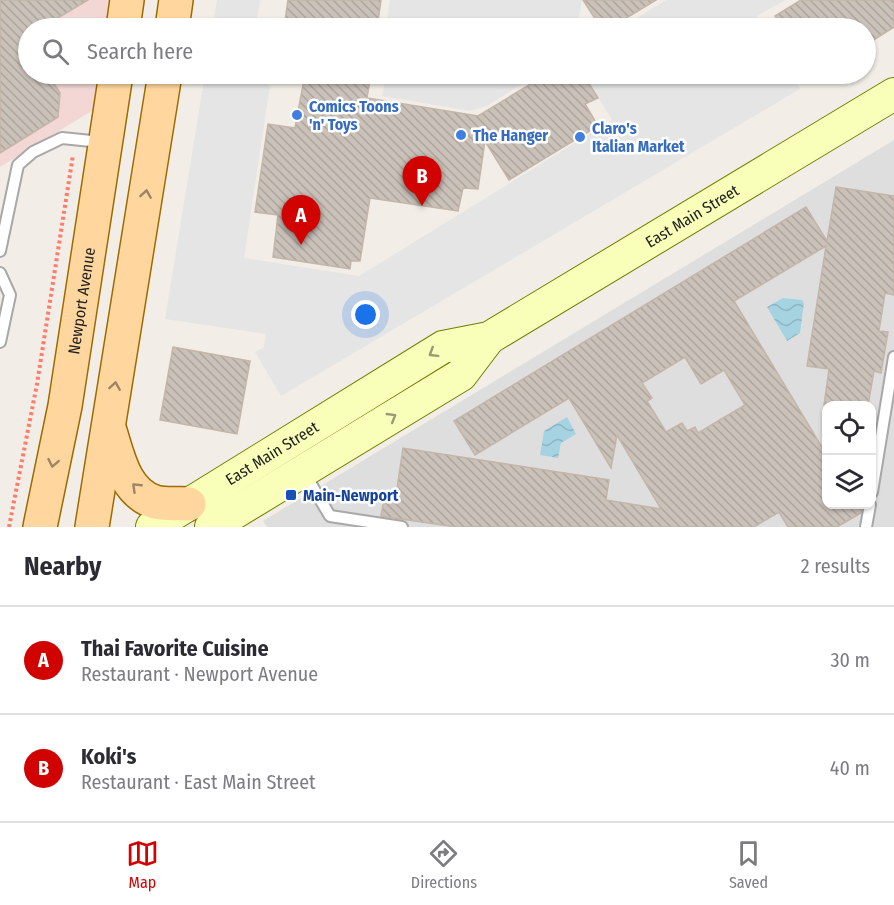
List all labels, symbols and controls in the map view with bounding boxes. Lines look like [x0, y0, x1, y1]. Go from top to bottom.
search box [18, 18, 876, 84]
icon: search [39, 35, 72, 68]
text: Search here [87, 38, 193, 65]
place label: Comics Toons 'n' Toys [309, 97, 399, 134]
marker: Comics Toons 'n' Toys [290, 108, 304, 122]
place label: Claro's Italian Market [592, 119, 685, 156]
place label: The Hanger [473, 126, 548, 145]
marker: The Hanger [454, 128, 468, 142]
marker: Claro's Italian Market [573, 130, 587, 144]
pin: B [402, 156, 442, 206]
street label: East Main Street [642, 180, 743, 251]
one-way arrow [139, 189, 152, 199]
pin: A [282, 196, 320, 245]
street label: Newport Avenue [64, 246, 99, 355]
your location [351, 300, 380, 329]
one-way arrow [429, 346, 439, 358]
one-way arrow [108, 382, 120, 391]
map controls [822, 401, 876, 509]
button: locate [822, 401, 876, 455]
one-way arrow [386, 412, 396, 424]
street label: East Main Street [222, 417, 323, 489]
button: layers [822, 455, 876, 509]
one-way arrow [47, 458, 60, 468]
one-way arrow [132, 483, 142, 494]
place label: Main-Newport [303, 486, 399, 505]
marker: Main-Newport [284, 488, 298, 502]
text: Nearby [24, 551, 101, 582]
text: 2 results [801, 554, 870, 578]
text: Thai Favorite Cuisine [81, 635, 269, 662]
text: A [38, 648, 49, 672]
text: 30 m [830, 648, 870, 672]
text: Restaurant · Newport Avenue [81, 662, 318, 686]
text: Koki's [81, 743, 136, 770]
text: B [38, 756, 49, 780]
text: 40 m [830, 756, 870, 780]
text: Restaurant · East Main Street [81, 770, 316, 794]
tab: Map [126, 837, 159, 892]
tab: Directions [411, 837, 477, 892]
tab: Saved [729, 837, 768, 892]

